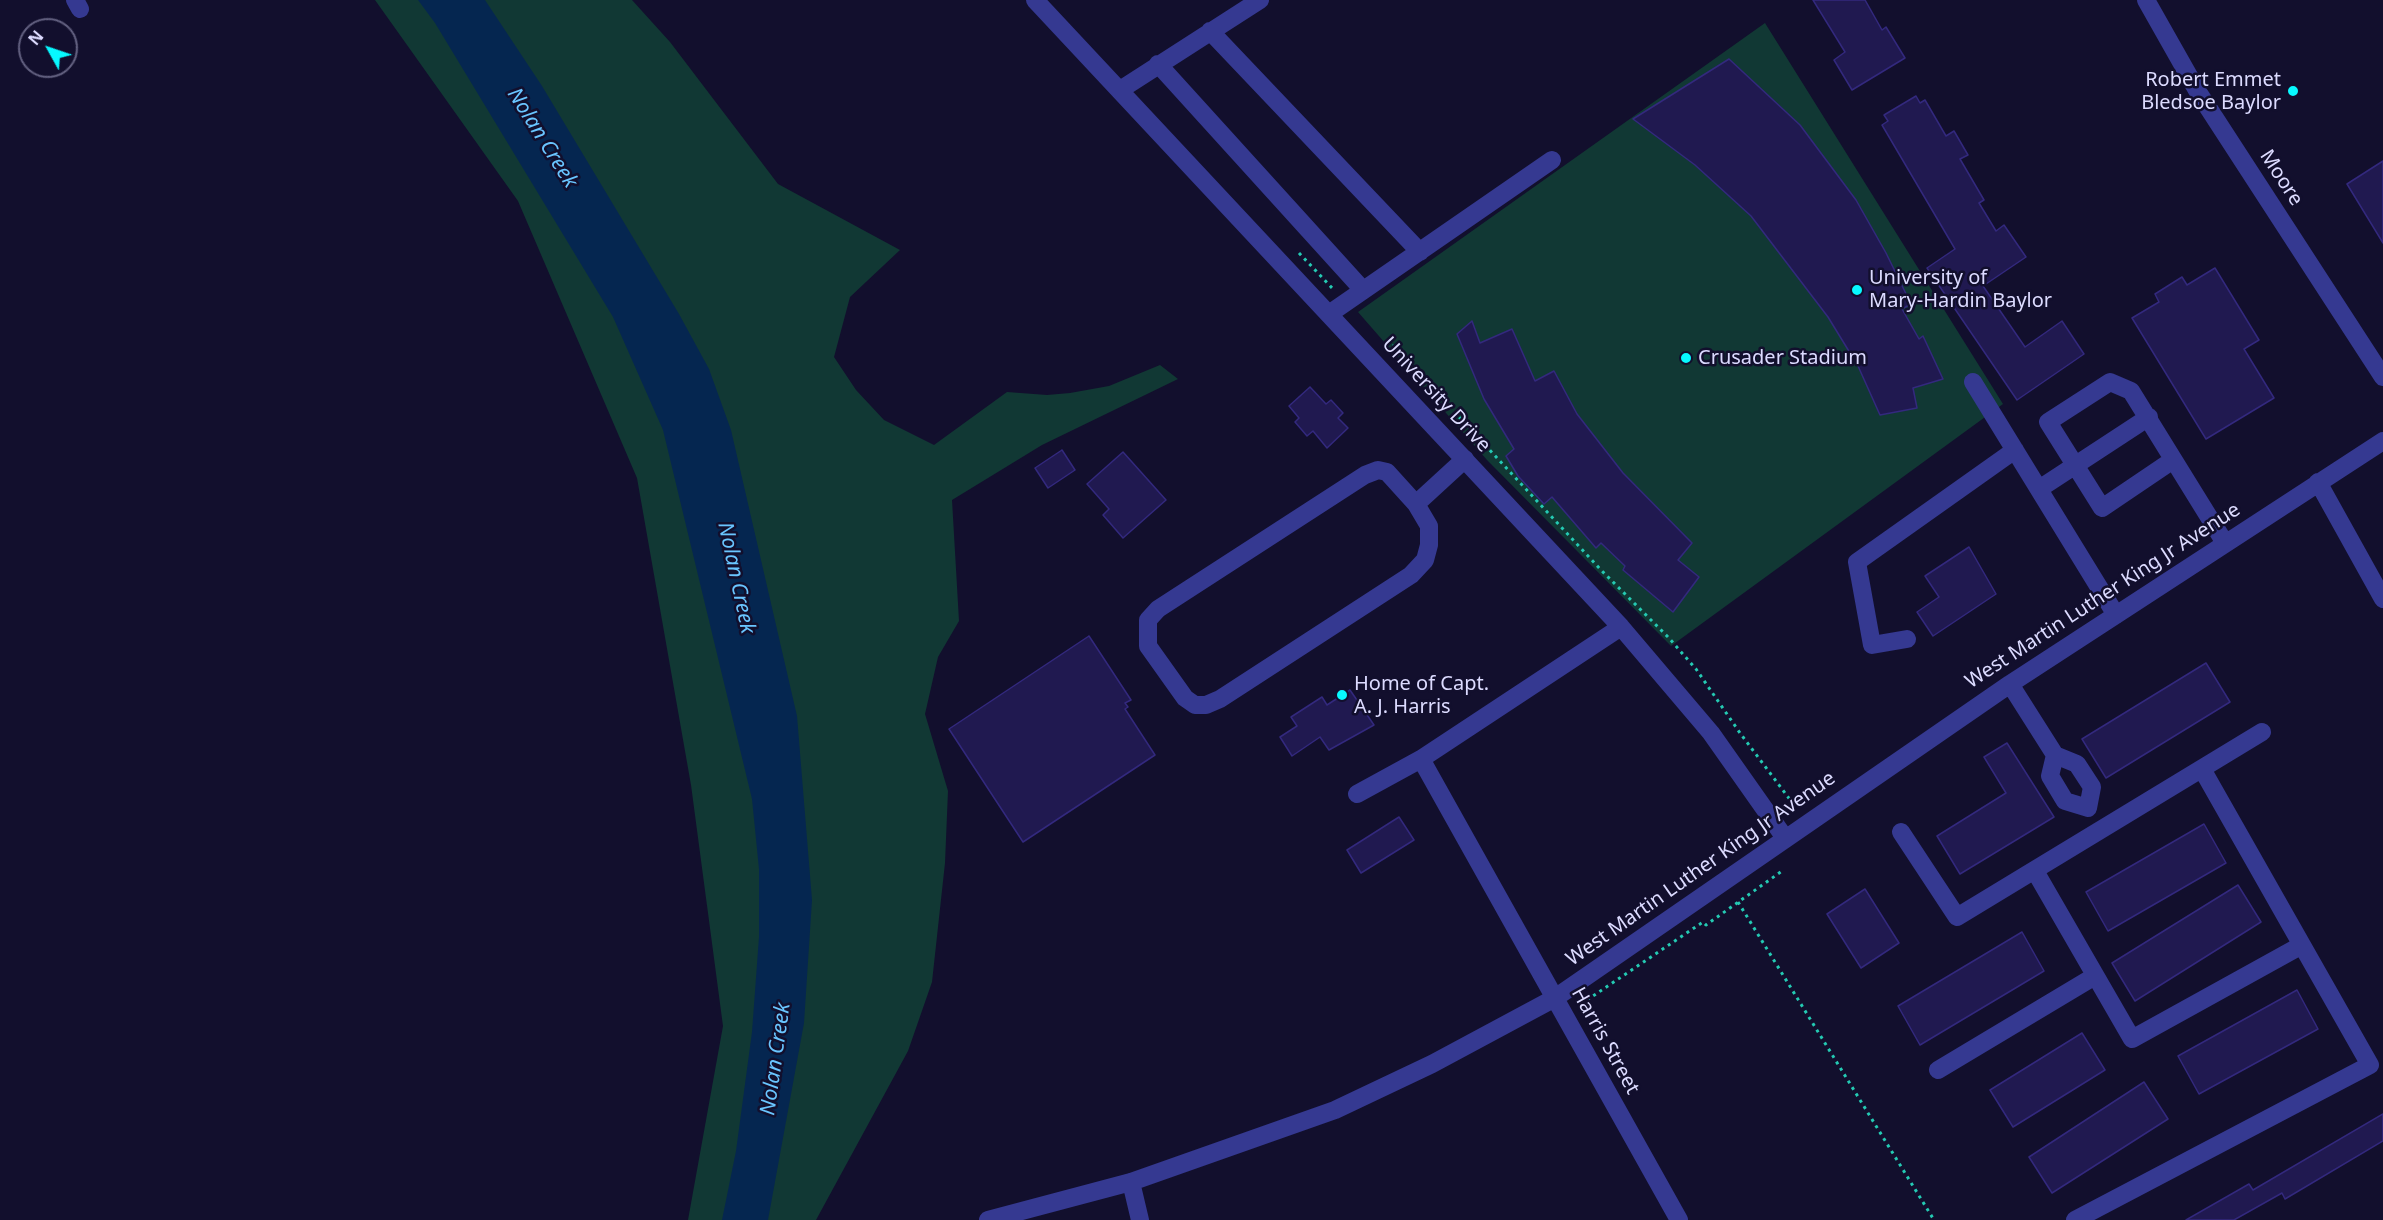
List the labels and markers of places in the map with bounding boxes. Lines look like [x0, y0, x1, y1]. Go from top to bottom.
place label: Robert Emmet Bledsoe Baylor [2141, 68, 2281, 115]
marker: Robert Emmet Bledsoe Baylor [2286, 84, 2300, 98]
place label: University of Mary-Hardin Baylor [1869, 266, 2052, 313]
marker: University of Mary-Hardin Baylor [1850, 283, 1864, 297]
place label: Crusader Stadium [1698, 346, 1867, 370]
marker: Crusader Stadium [1679, 351, 1693, 365]
place label: Home of Capt. A. J. Harris [1354, 672, 1489, 719]
marker: Home of Capt. A. J. Harris [1335, 688, 1349, 702]

